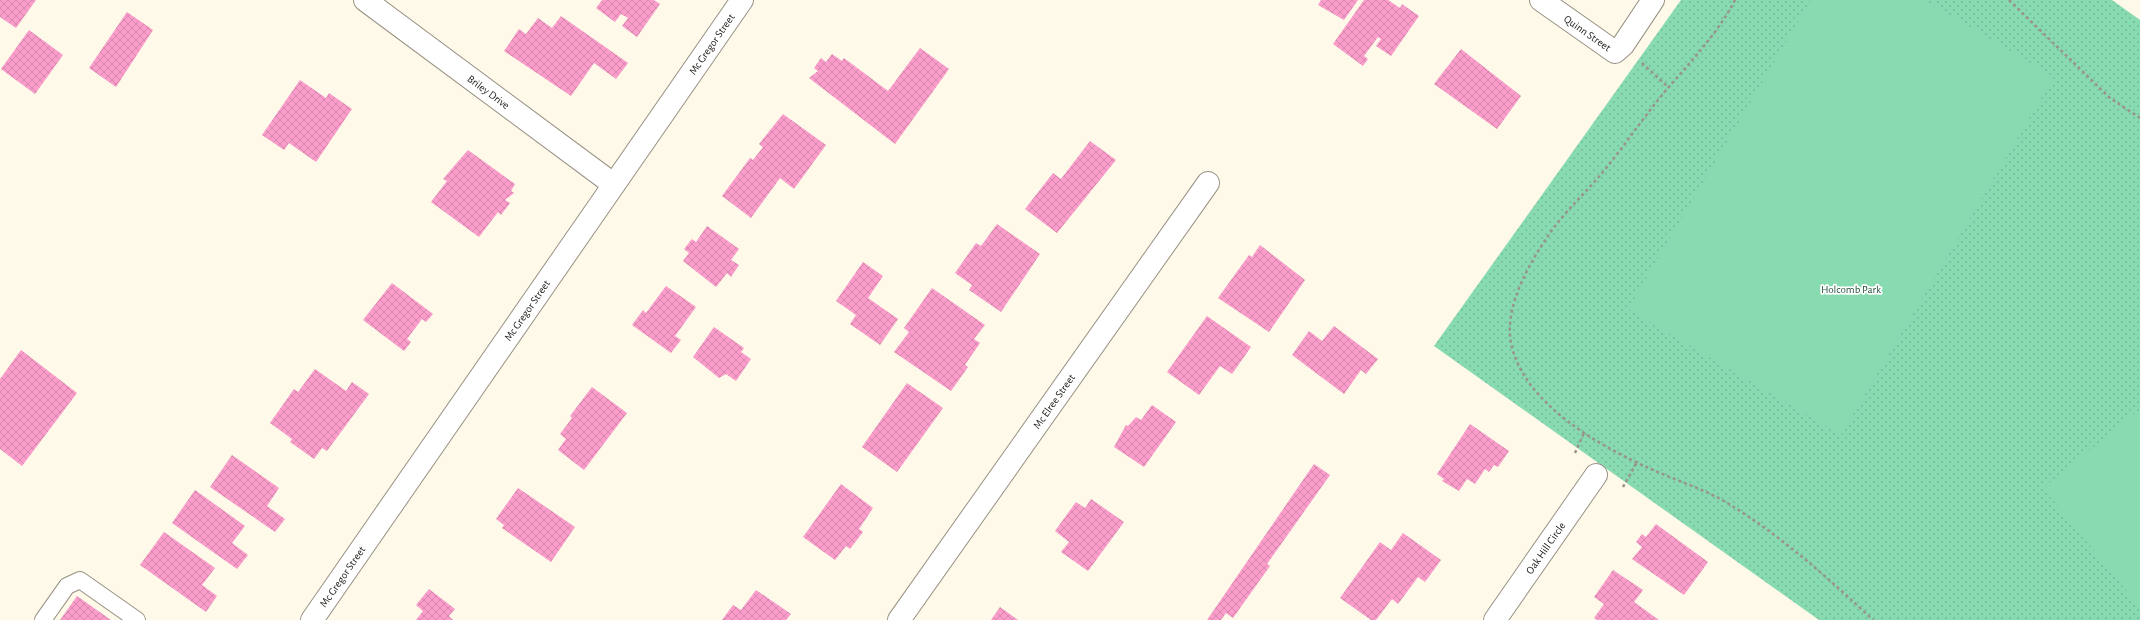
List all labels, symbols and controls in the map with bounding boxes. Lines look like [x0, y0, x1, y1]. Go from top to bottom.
street label: Mc Gregor Street [687, 11, 737, 76]
street label: Quinn Street [1562, 13, 1613, 53]
street label: Briley Drive [466, 73, 512, 111]
street label: Mc Gregor Street [502, 277, 552, 343]
park label: Holcomb Park [1821, 284, 1881, 295]
street label: Mc Elree Street [1031, 371, 1077, 430]
street label: Oak Hill Circle [1524, 520, 1567, 576]
street label: Mc Gregor Street [317, 544, 367, 609]

